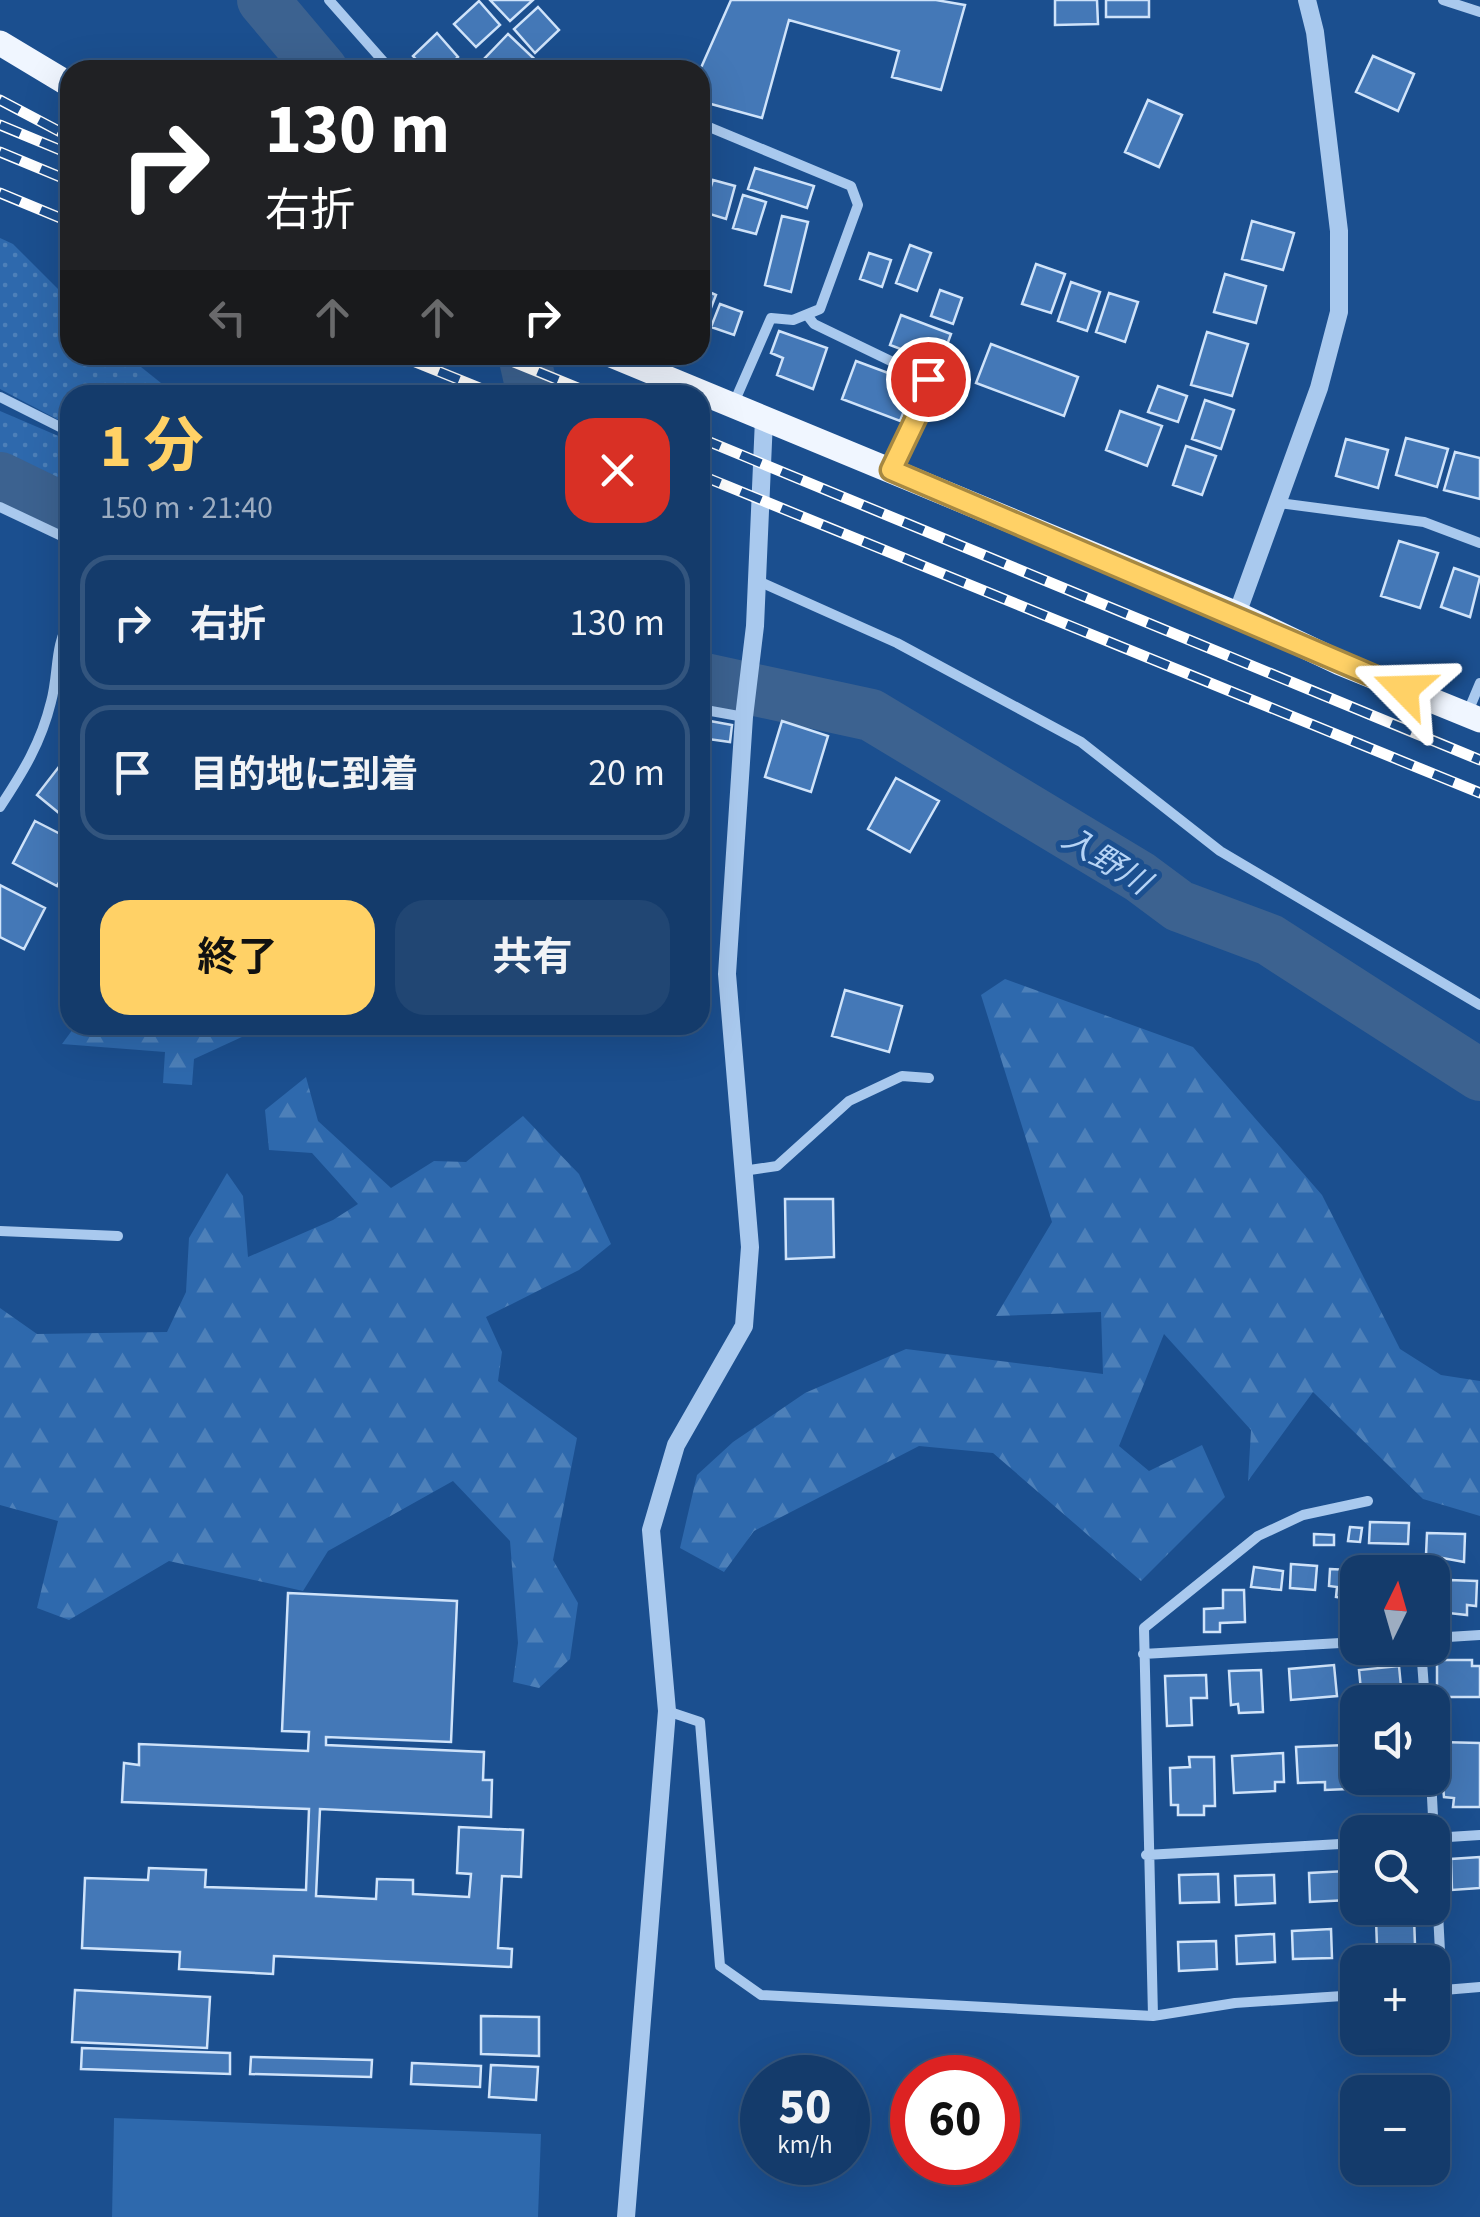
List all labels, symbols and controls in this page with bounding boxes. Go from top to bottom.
text: 130 m [265,80,450,180]
icon: right [100,100,230,230]
text: 右折 [265,179,355,243]
icon: left [200,290,255,345]
icon: ahead [305,290,360,345]
icon: ahead [410,290,465,345]
icon: right [515,290,570,345]
pin [886,337,971,422]
icon: arrive [901,352,956,407]
text: 1 分 [100,405,204,490]
button: close [565,418,670,523]
text: 150 m · 21:40 [100,485,273,531]
icon: right [105,595,160,650]
text: 130 m [569,596,665,650]
text: 右折 [190,598,266,652]
position arrow [1352,637,1456,741]
icon: arrive [105,745,160,800]
text: 20 m [588,746,665,800]
text: 目的地に到着 [190,748,418,802]
water label: 入野川 [1053,816,1161,908]
button: 終了 [100,900,375,1015]
button: 共有 [395,900,670,1015]
north arrow [1340,1555,1450,1665]
map controls [1340,1555,1450,2185]
button: sound [1340,1685,1450,1795]
button: search [1340,1815,1450,1925]
button: + [1340,1945,1450,2055]
speed limit sign: 60 [890,2055,1020,2185]
text: 50 [779,2072,831,2143]
button: − [1340,2075,1450,2185]
text: km/h [777,2127,833,2163]

